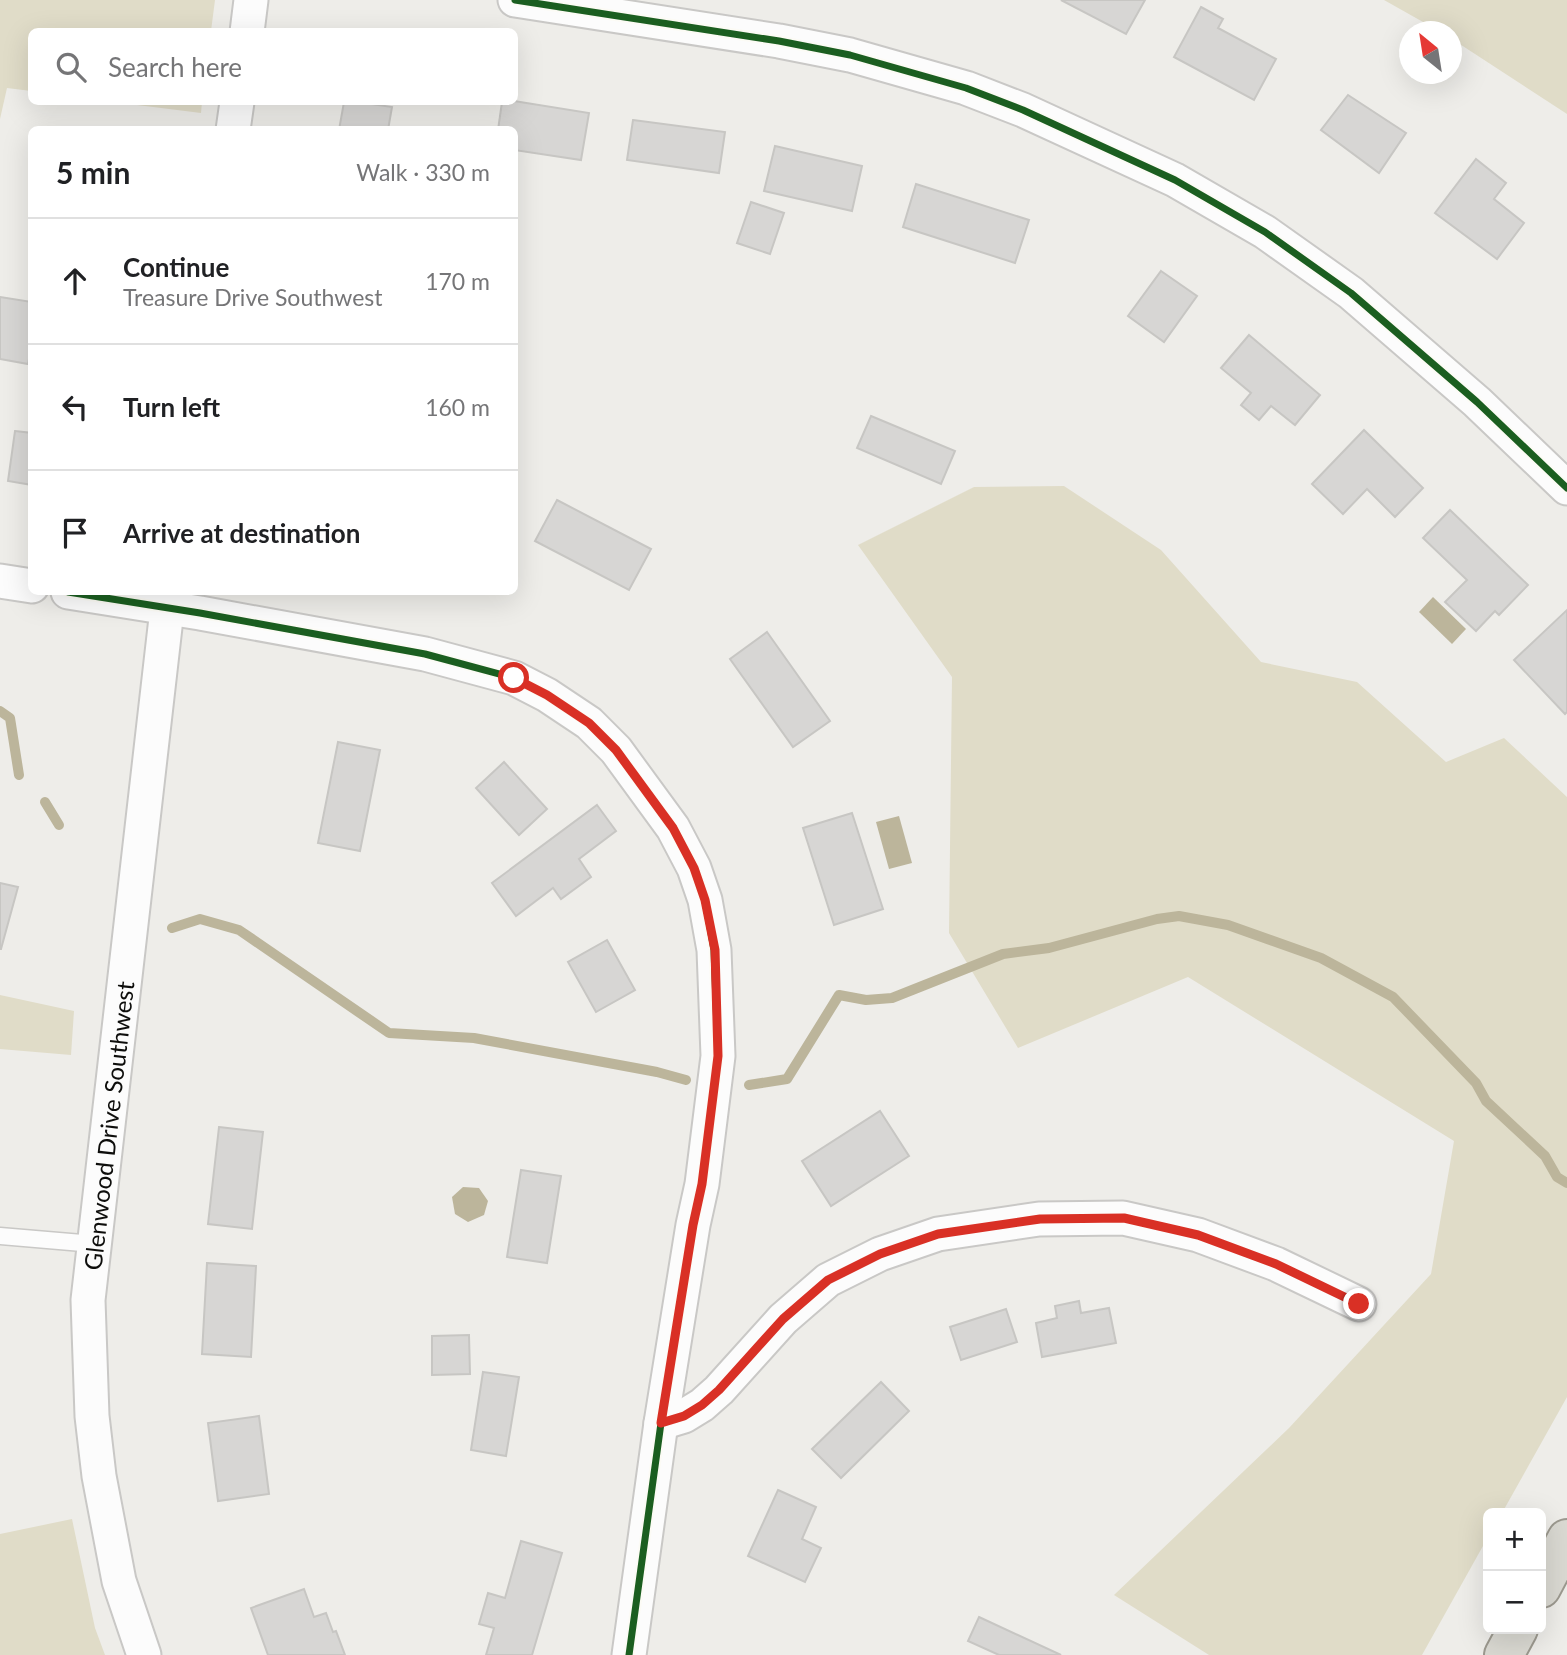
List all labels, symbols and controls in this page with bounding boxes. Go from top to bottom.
north arrow [1399,21,1462,84]
search box [28,28,518,105]
icon: search [52,48,90,86]
text: Search here [108,51,242,83]
text: 5 min [56,154,130,190]
text: Walk · 330 m [356,158,490,186]
text: Continue [123,251,229,283]
icon: ahead [56,262,94,300]
text: 170 m [425,267,490,295]
text: Treasure Drive Southwest [123,283,383,311]
icon: left [56,388,94,426]
text: Turn left [123,391,220,423]
text: 160 m [425,393,490,421]
icon: arrive [56,514,94,552]
text: Arrive at destination [123,517,360,549]
route start [498,662,529,693]
street label: Glenwood Drive Southwest [77,979,139,1272]
route end [1343,1288,1374,1319]
map controls [1483,1508,1546,1634]
button: + [1483,1508,1546,1571]
button: − [1483,1571,1546,1634]

